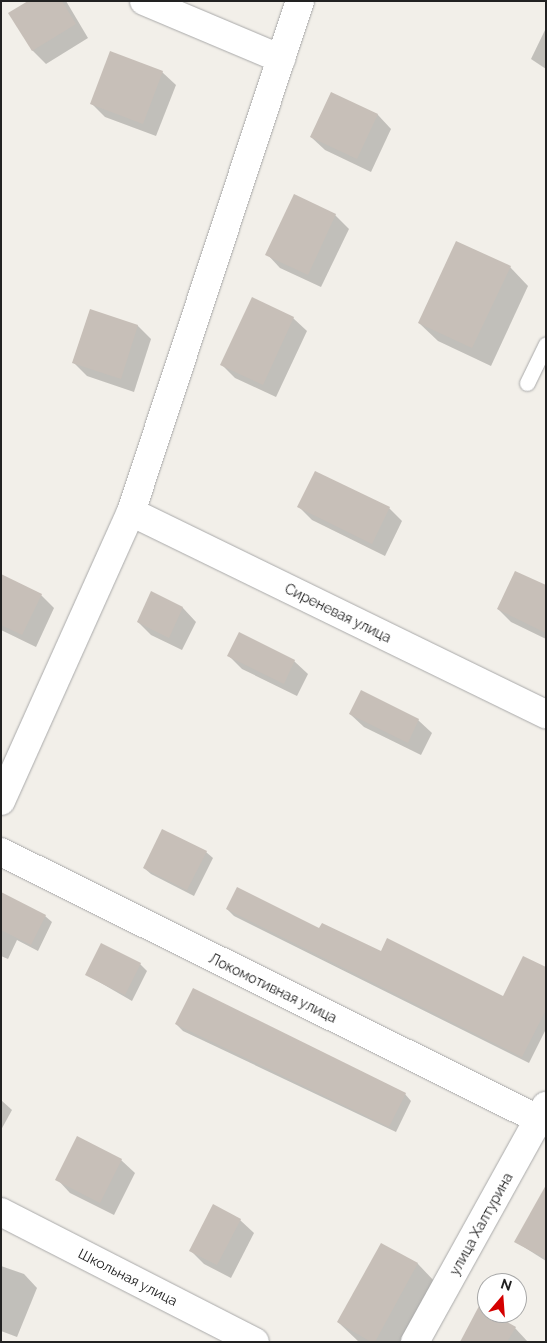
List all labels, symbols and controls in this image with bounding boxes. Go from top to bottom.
street label: Сиреневая улица [282,580,394,646]
street label: Локомотивная улица [206,950,340,1026]
street label: улица Халтурина [446,1170,516,1278]
street label: Школьная улица [75,1245,181,1309]
north arrow [477,1273,527,1323]
text: N [499,1275,514,1294]

